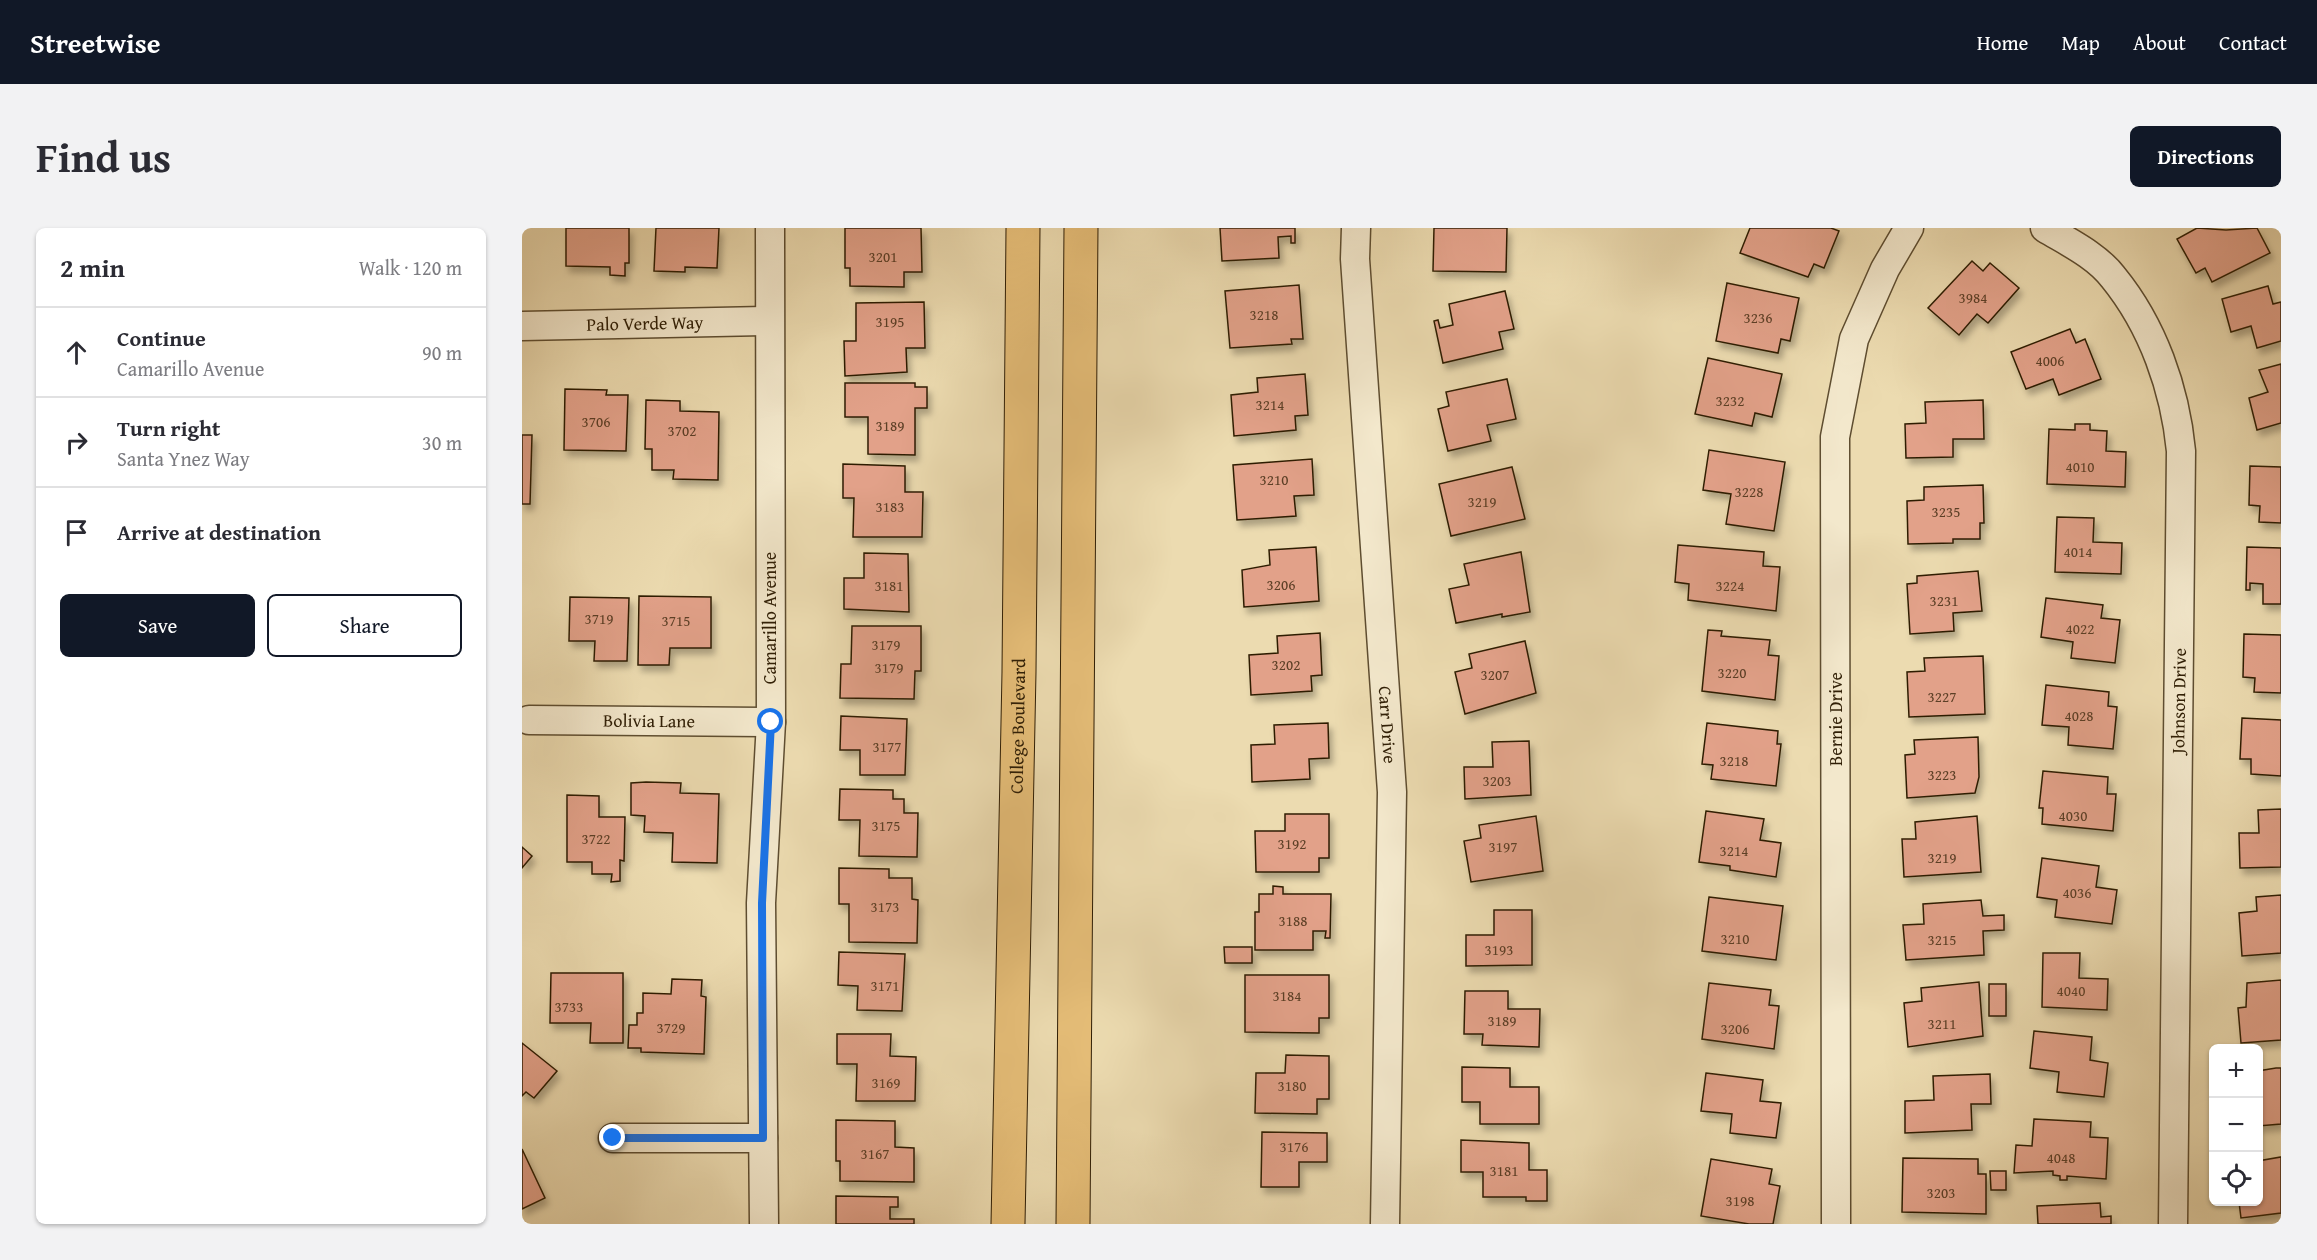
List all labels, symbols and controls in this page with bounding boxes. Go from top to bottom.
text: Streetwise [30,22,160,63]
text: Home [1977,27,2028,58]
text: Map [2061,27,2100,58]
text: About [2133,27,2186,58]
text: Contact [2219,27,2287,58]
text: Find us [36,126,171,187]
button: Directions [2130,126,2281,187]
house number: 3201 [869,246,897,267]
text: 2 min [60,248,125,287]
text: Walk · 120 m [359,253,462,282]
house number: 3984 [1959,287,1987,308]
house number: 3218 [1250,304,1278,325]
house number: 3236 [1744,307,1772,328]
street label: Palo Verde Way [586,308,704,338]
house number: 3195 [876,311,904,332]
text: Continue [117,322,206,354]
icon: ahead [60,336,93,369]
text: 90 m [422,338,462,367]
house number: 4006 [2036,350,2064,371]
text: Camarillo Avenue [117,354,264,383]
house number: 3232 [1716,390,1744,411]
house number: 3214 [1256,394,1284,415]
house number: 3706 [582,411,610,432]
text: Turn right [117,412,220,444]
house number: 3189 [876,415,904,436]
house number: 3702 [668,420,696,441]
icon: right [60,426,93,459]
text: 30 m [422,428,462,457]
text: Santa Ynez Way [117,444,250,473]
house number: 4010 [2066,456,2094,477]
house number: 3210 [1260,469,1288,490]
house number: 3228 [1735,481,1763,502]
house number: 3219 [1468,491,1496,512]
house number: 3183 [876,496,904,517]
house number: 3235 [1932,501,1960,522]
icon: arrive [60,516,93,549]
text: Arrive at destination [117,516,321,548]
house number: 4014 [2064,541,2092,562]
street label: Camarillo Avenue [756,552,783,684]
house number: 3206 [1267,574,1295,595]
house number: 3181 [875,575,903,596]
house number: 3224 [1716,575,1744,596]
house number: 3231 [1930,590,1958,611]
button: Save [60,594,255,657]
button: Share [267,594,462,657]
house number: 3719 [585,608,613,629]
house number: 3715 [662,610,690,631]
house number: 4022 [2066,618,2094,639]
house number: 3179 [872,634,900,655]
street label: Johnson Drive [2164,648,2193,756]
house number: 3202 [1272,654,1300,675]
house number: 3179 [875,657,903,678]
street label: College Boulevard [1003,658,1032,794]
house number: 3220 [1718,662,1746,683]
house number: 3207 [1481,664,1509,685]
street label: Bernie Drive [1822,672,1849,766]
street label: Carr Drive [1372,685,1404,764]
house number: 3227 [1928,686,1956,707]
house number: 4028 [2065,705,2093,726]
street label: Bolivia Lane [603,707,695,734]
route start [757,708,783,734]
house number: 3177 [873,736,901,757]
house number: 3218 [1720,750,1748,771]
house number: 3223 [1928,764,1956,785]
house number: 3203 [1483,770,1511,791]
house number: 4030 [2059,805,2087,826]
house number: 3175 [872,815,900,836]
house number: 3722 [582,828,610,849]
house number: 3192 [1278,833,1306,854]
house number: 3197 [1489,836,1517,857]
house number: 3214 [1720,840,1748,861]
house number: 3219 [1928,847,1956,868]
house number: 4036 [2063,882,2091,903]
house number: 3173 [871,896,899,917]
house number: 3188 [1279,910,1307,931]
house number: 3210 [1721,928,1749,949]
house number: 3215 [1928,929,1956,950]
house number: 3193 [1485,939,1513,960]
house number: 3171 [871,975,899,996]
house number: 4040 [2057,980,2085,1001]
house number: 3184 [1273,985,1301,1006]
house number: 3733 [555,996,583,1017]
house number: 3189 [1488,1010,1516,1031]
house number: 3211 [1928,1013,1956,1034]
house number: 3729 [657,1017,685,1038]
house number: 3206 [1721,1018,1749,1039]
map controls [2209,1044,2263,1206]
button: + [2209,1044,2263,1098]
house number: 3169 [872,1072,900,1093]
house number: 3180 [1278,1075,1306,1096]
button: − [2209,1098,2263,1152]
route end [599,1124,625,1150]
house number: 3176 [1280,1136,1308,1157]
house number: 3167 [861,1143,889,1164]
house number: 4048 [2047,1147,2075,1168]
button: locate [2209,1152,2263,1206]
house number: 3181 [1490,1160,1518,1181]
house number: 3203 [1927,1182,1955,1203]
house number: 3198 [1726,1190,1754,1211]

